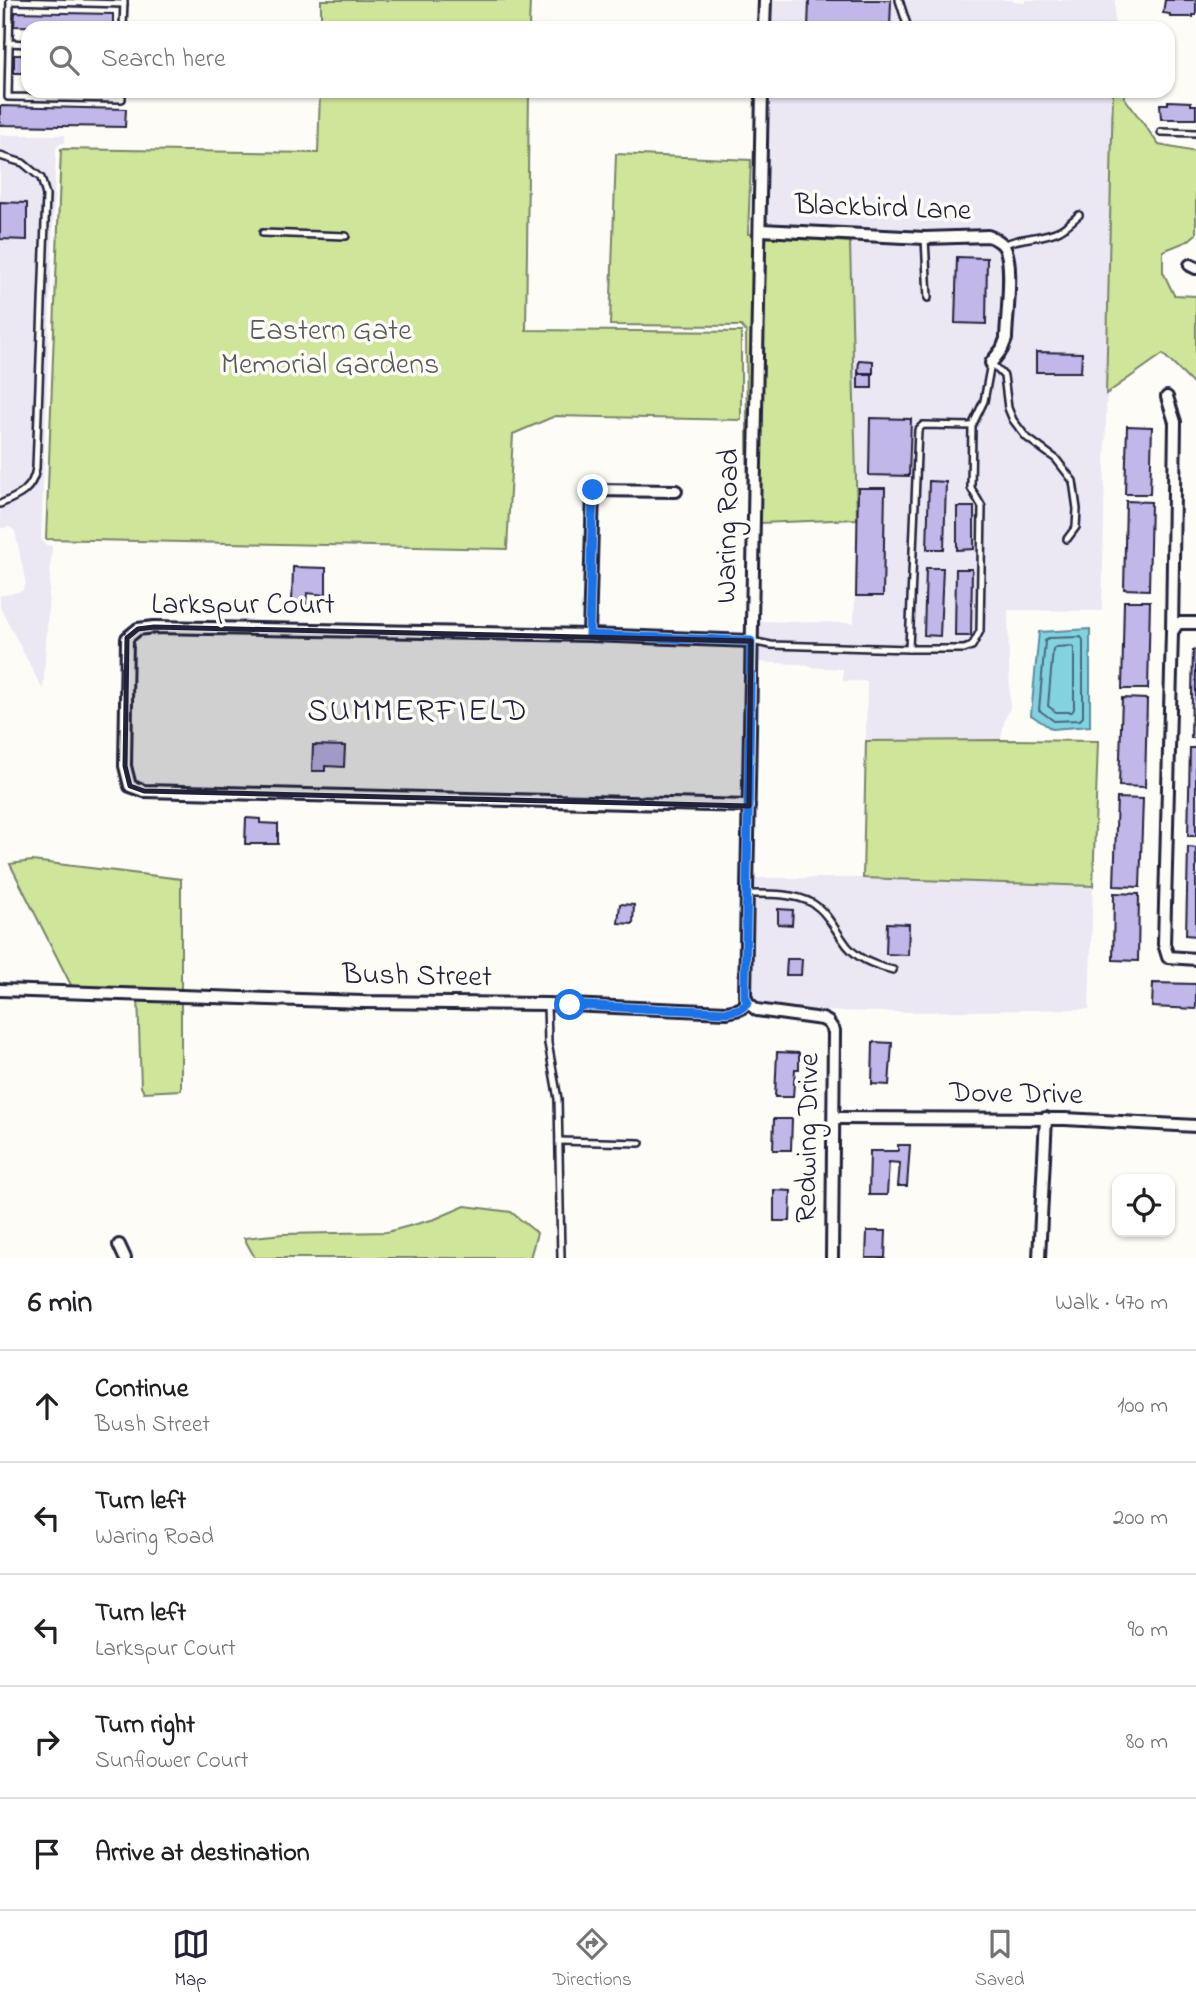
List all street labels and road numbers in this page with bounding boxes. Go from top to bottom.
street label: Blackbird Lane [793,184,973,234]
street label: Waring Road [706,448,752,604]
street label: Larkspur Court [151,584,335,628]
street label: Bush Street [341,954,492,1000]
street label: Redwing Drive [786,1052,832,1224]
street label: Dove Drive [948,1072,1084,1118]

